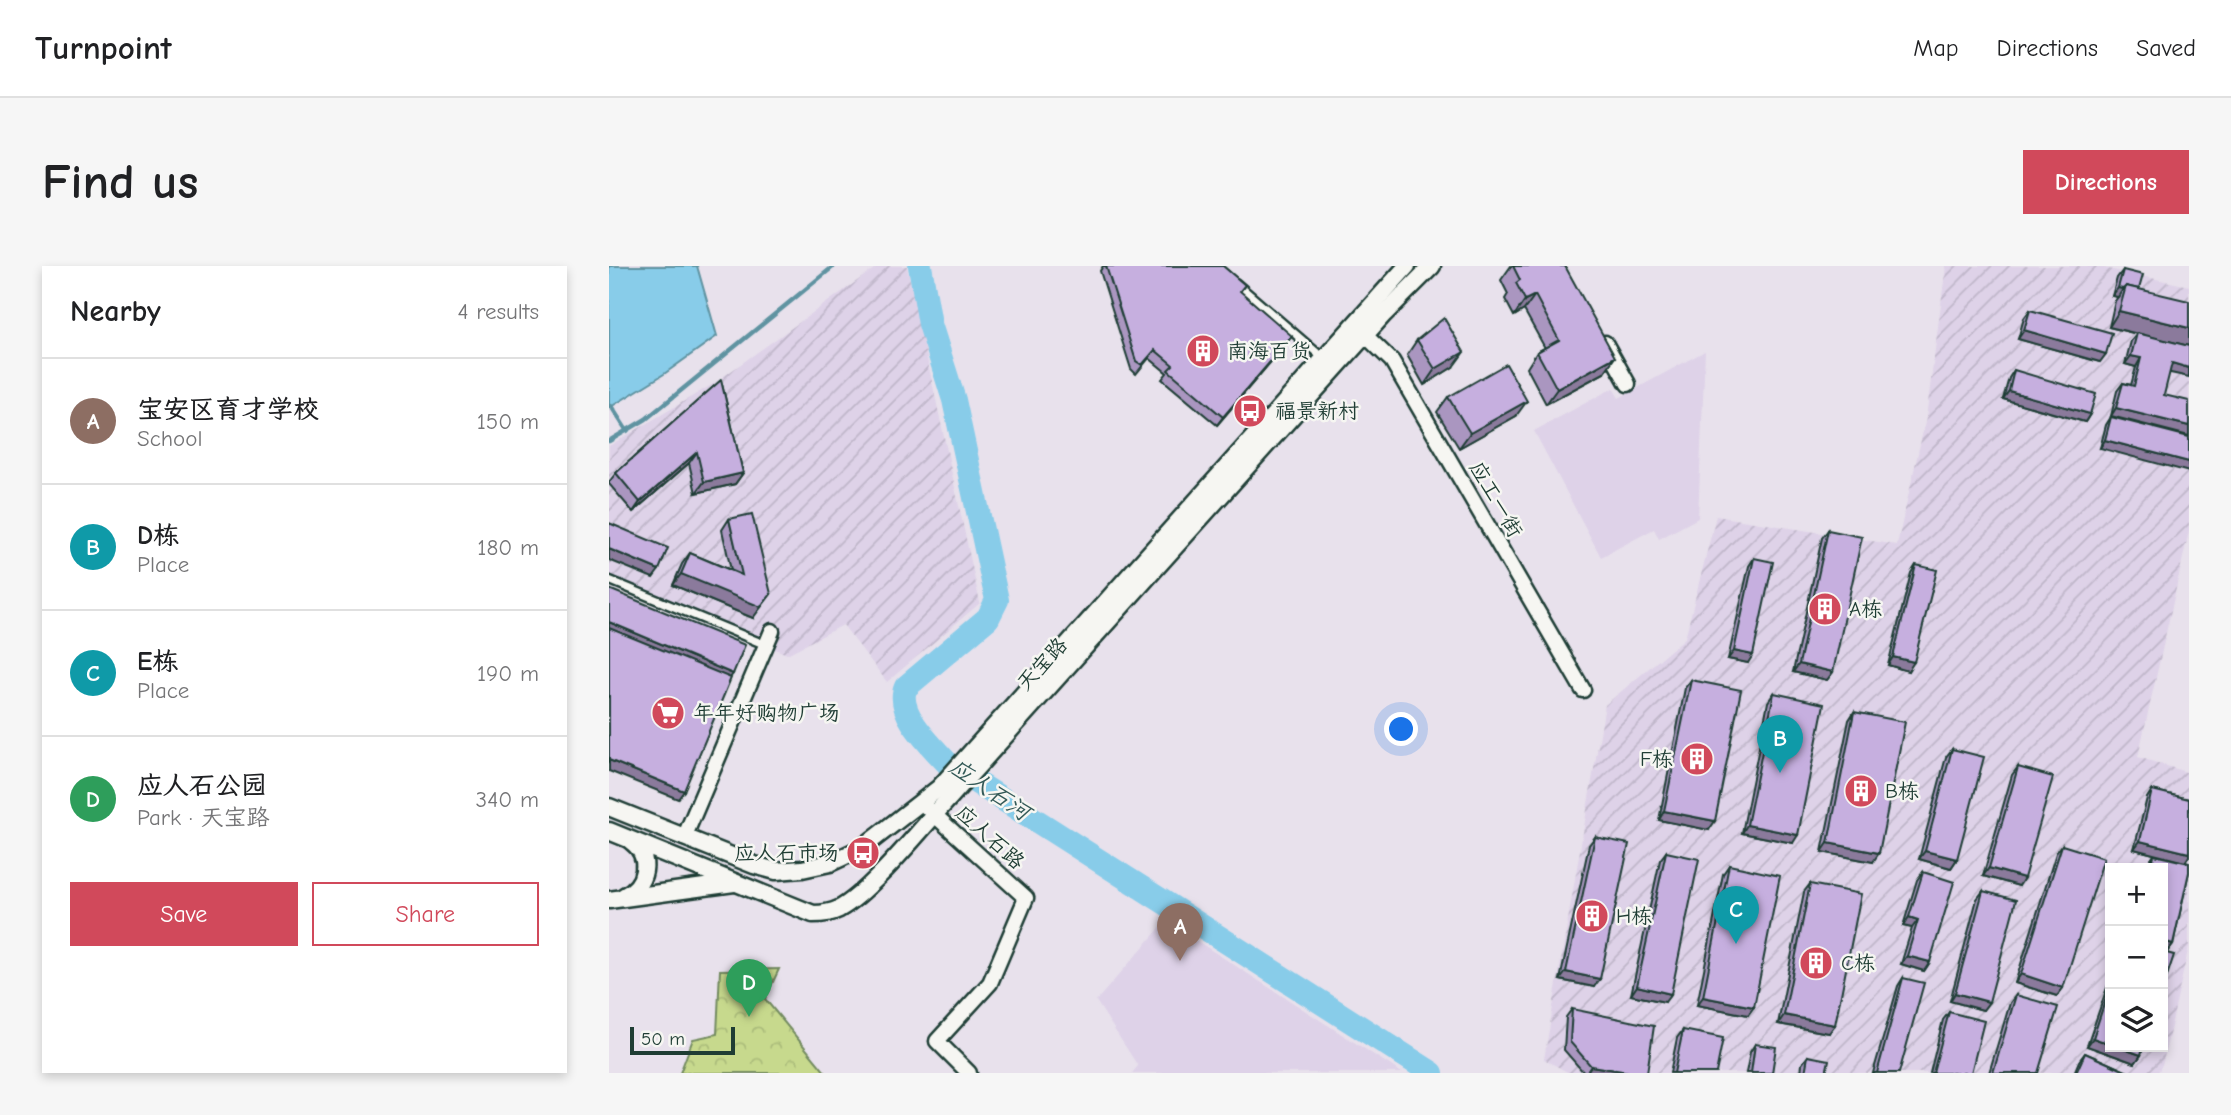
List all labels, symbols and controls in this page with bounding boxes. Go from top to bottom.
text: Turnpoint [35,29,172,67]
text: Map [1913,34,1959,62]
text: Directions [1997,34,2098,62]
text: Saved [2136,34,2196,62]
button: Directions [2023,150,2189,214]
text: Find us [42,154,198,210]
text: Nearby [70,294,161,329]
text: 4 results [457,298,539,325]
building icon: 南海百货 [1184,332,1222,370]
place label: 南海百货 [1227,339,1311,363]
bus stop icon: 福景新村 [1231,392,1269,430]
text: 宝安区育才学校 [137,395,319,425]
place label: 福景新村 [1275,399,1359,423]
text: A [87,408,99,435]
text: 150 m [477,408,539,435]
text: School [137,425,202,452]
street label: 应工一街 [1465,457,1527,541]
text: D栋 [137,521,179,551]
text: B [86,534,100,561]
text: 180 m [477,534,539,561]
text: Place [137,551,189,578]
building icon: A栋 [1806,590,1844,628]
place label: A栋 [1849,597,1882,621]
street label: 天宝路 [1012,633,1072,695]
text: E栋 [137,647,178,677]
text: C [86,660,100,687]
text: 190 m [477,660,539,687]
text: Place [137,677,189,704]
supermarket icon: 年年好购物广场 [649,694,687,732]
place label: 年年好购物广场 [693,701,840,725]
your location [1384,712,1418,746]
pin: B [1757,715,1803,773]
building icon: F栋 [1678,740,1716,778]
place label: F栋 [1640,747,1673,771]
water label: 应人石河 [944,752,1039,829]
text: 应人石公园 [137,771,267,801]
building icon: B栋 [1842,772,1880,810]
place label: B栋 [1885,779,1919,803]
text: D [86,786,100,813]
text: 340 m [476,786,539,813]
street label: 应人石路 [951,800,1029,874]
text: Park · 天宝路 [137,804,269,831]
bus stop icon: 应人石市场 [844,834,882,872]
place label: 应人石市场 [734,841,839,865]
map controls [2105,863,2168,1052]
button: + [2105,863,2168,926]
button: Save [70,882,298,946]
button: Share [312,882,539,946]
pin: C [1713,886,1759,944]
building icon: H栋 [1573,897,1611,935]
pin: A [1157,903,1203,961]
place label: H栋 [1616,904,1652,928]
button: − [2105,926,2168,989]
building icon: C栋 [1797,944,1835,982]
place label: C栋 [1841,951,1875,975]
pin: D [726,959,772,1017]
button: layers [2105,989,2168,1052]
scale bar [630,1024,735,1056]
text: 50 m [641,1028,685,1050]

